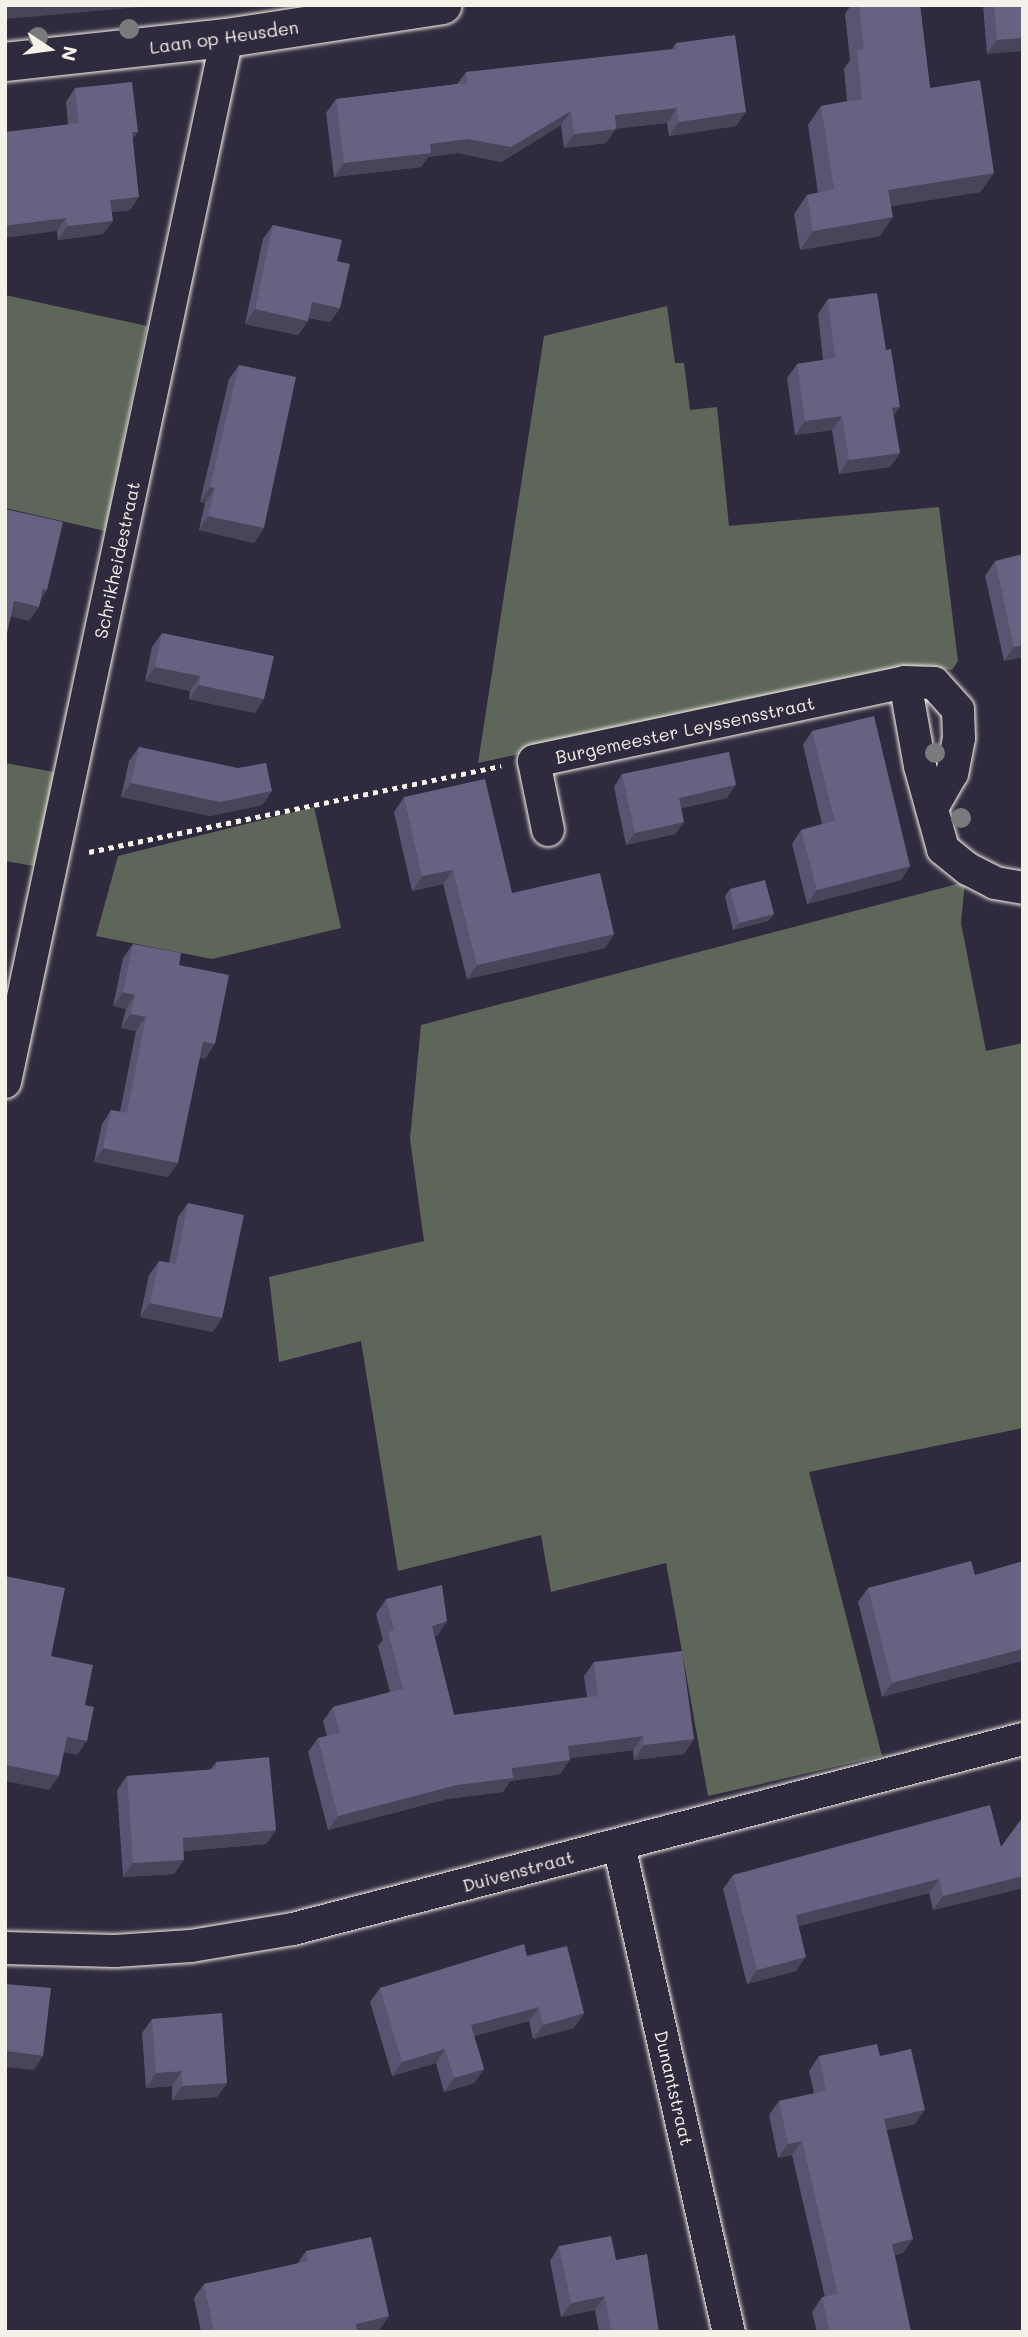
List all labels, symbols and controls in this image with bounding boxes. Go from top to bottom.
north arrow [14,14,84,84]
street label: Laan op Heusden [148,16,300,58]
text: N [56,44,84,64]
street label: Schrikheidestraat [90,479,144,641]
street label: Burgemeester Leyssensstraat [553,692,817,768]
street label: Duivenstraat [460,1846,576,1896]
street label: Dunantstraat [650,2028,698,2148]

